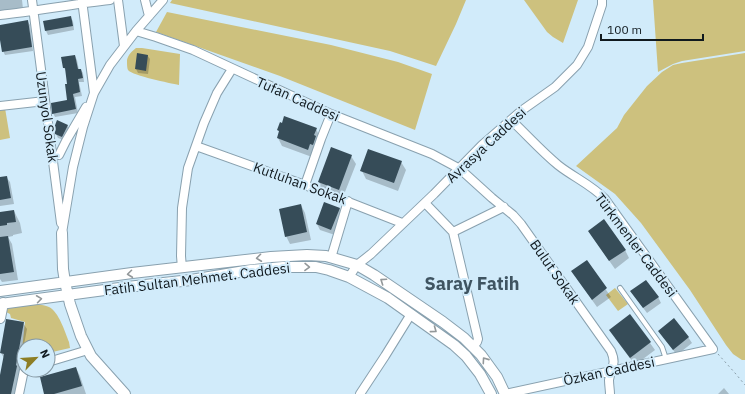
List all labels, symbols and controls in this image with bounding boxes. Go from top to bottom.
scale bar [601,16,703,42]
text: 100 m [607,22,642,37]
street label: Uzunyol Sokak [32,70,62,164]
street label: Tufan Caddesi [254,73,342,125]
street label: Avrasya Caddesi [442,103,530,187]
street label: Kutluhan Sokak [251,158,350,208]
street label: Türkmenler Caddesi [591,189,681,301]
street label: Bulut Sokak [526,236,584,308]
one-way arrow [256,253,262,262]
street label: Fatih Sultan Mehmet. Caddesi [103,259,291,299]
one-way arrow [304,263,310,271]
one-way arrow [127,269,133,278]
district label: Saray Fatih [424,272,520,295]
one-way arrow [380,278,387,286]
one-way arrow [36,295,42,304]
one-way arrow [429,325,436,332]
north arrow [16,338,56,378]
text: N [37,347,53,360]
street label: Özkan Caddesi [562,353,656,389]
one-way arrow [483,358,490,365]

